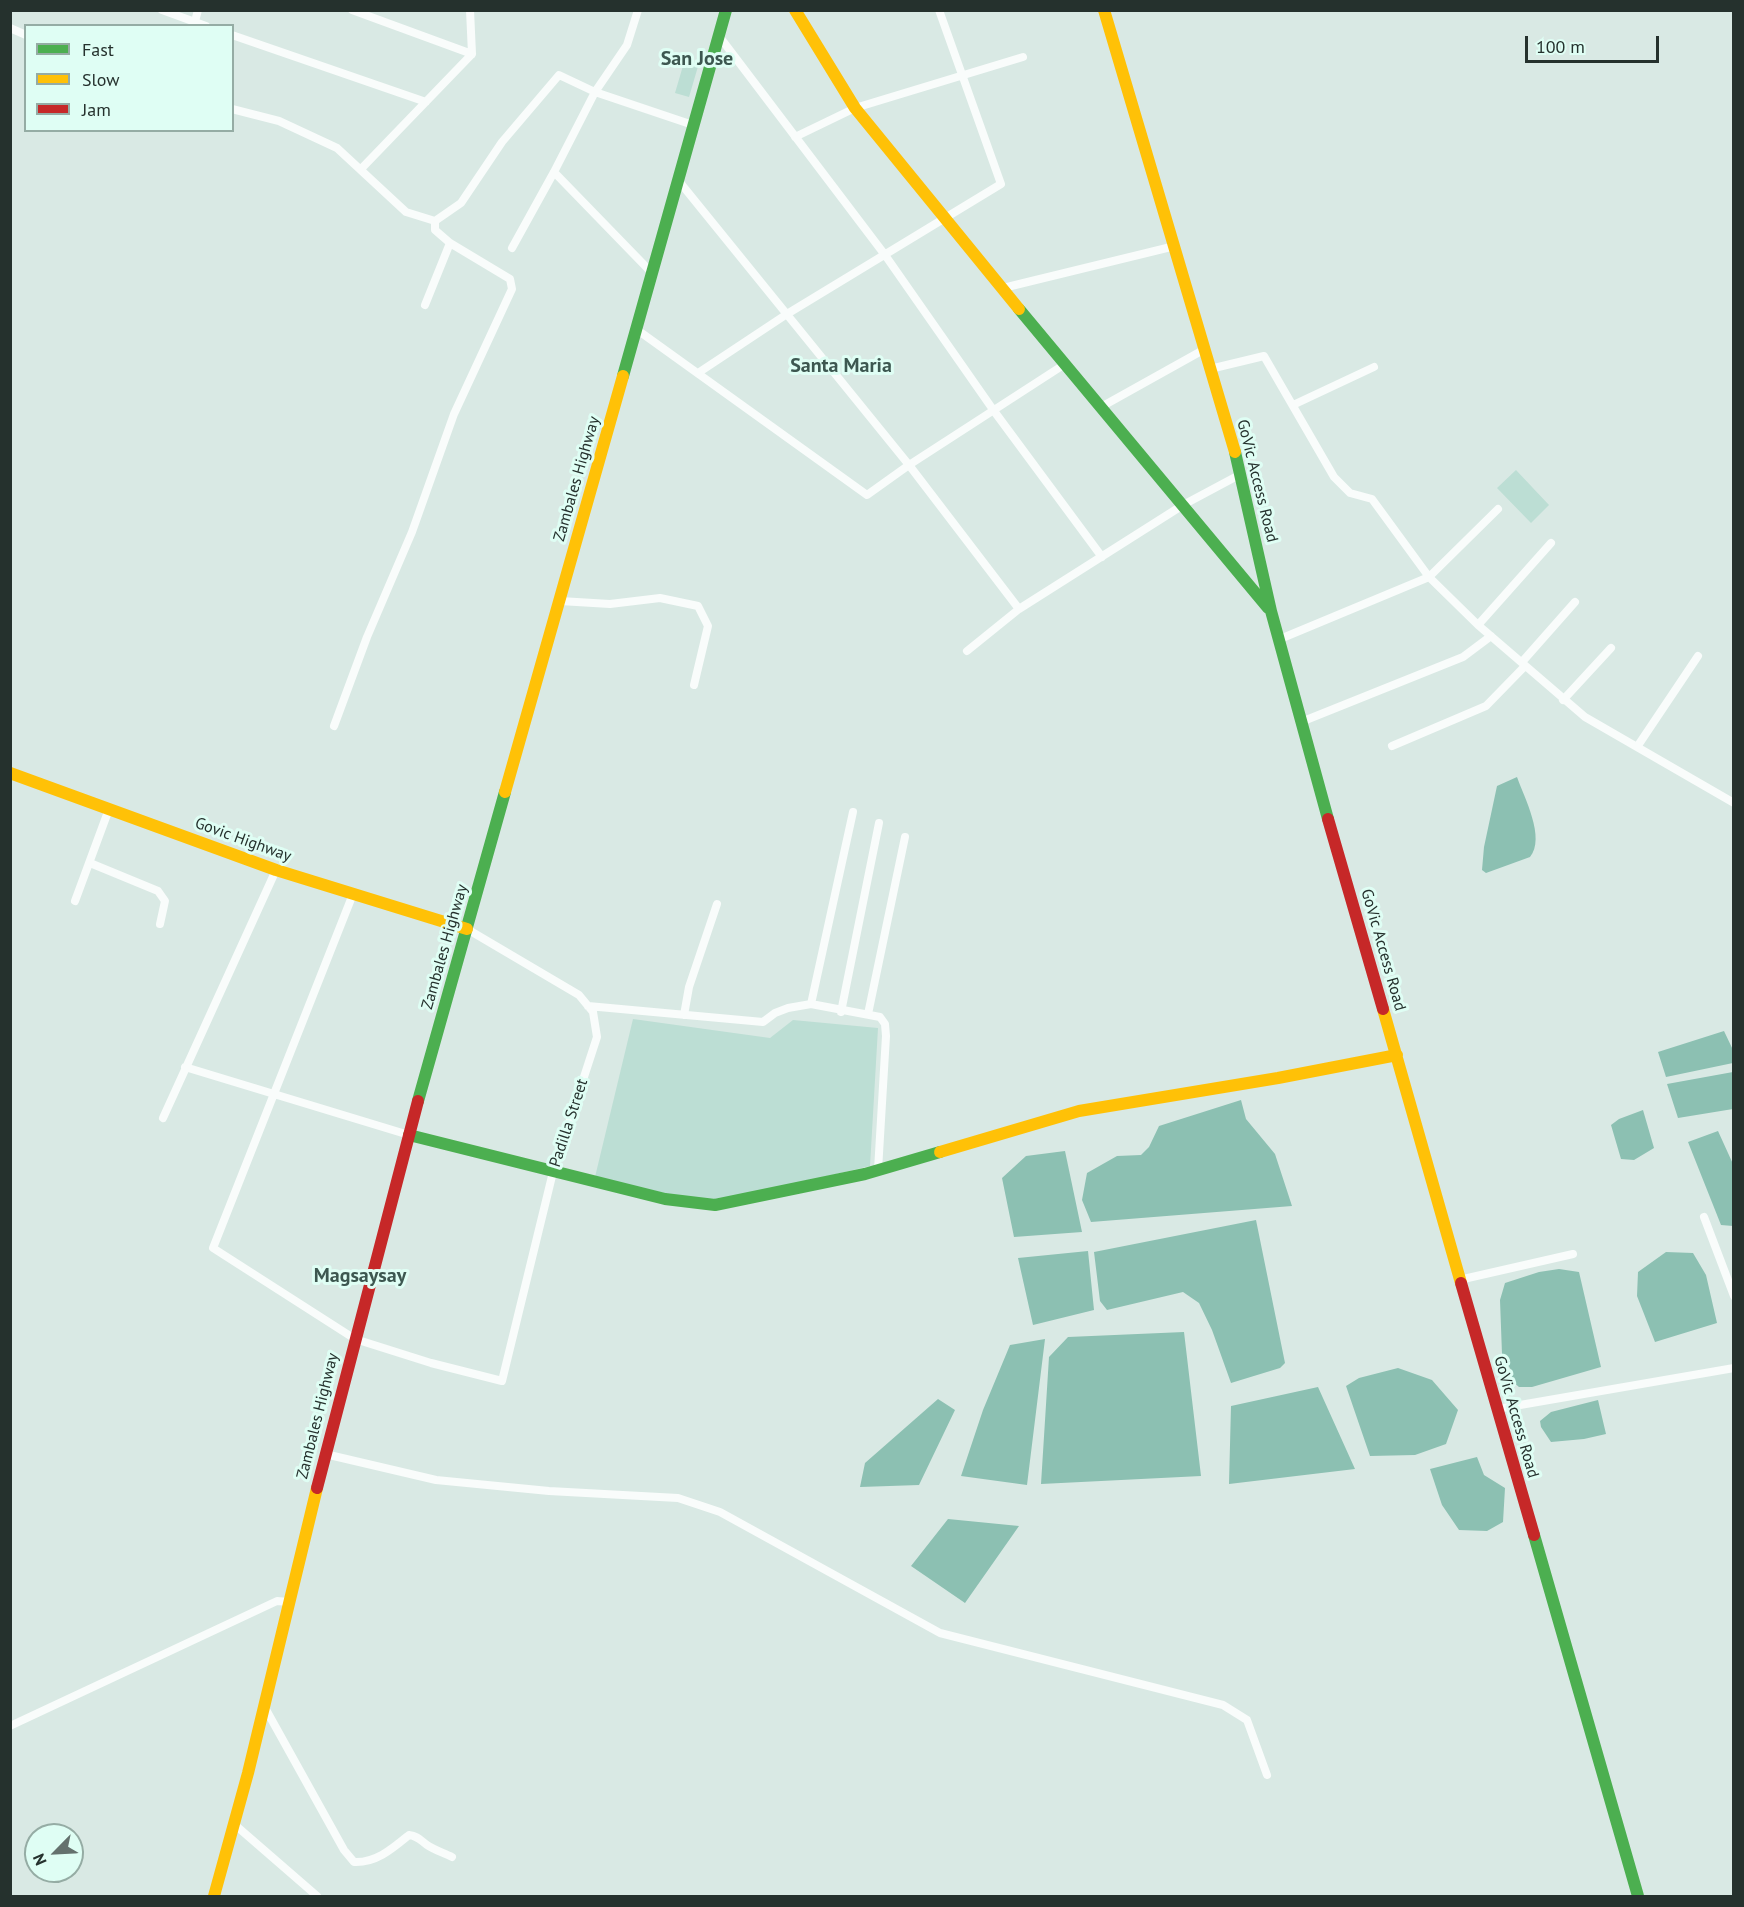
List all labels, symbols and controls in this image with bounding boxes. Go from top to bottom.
legend [24,24,234,132]
scale bar [1528,24,1662,62]
text: 100 m [1536,35,1585,58]
text: Fast [82,38,114,61]
district label: San Jose [661,47,733,71]
text: Slow [82,68,120,91]
text: Jam [82,98,111,121]
district label: Santa Maria [790,354,892,378]
street label: Zambales Highway [550,414,604,544]
street label: GoVic Access Road [1232,418,1282,544]
street label: Govic Highway [192,814,294,866]
street label: Zambales Highway [418,882,472,1012]
street label: GoVic Access Road [1356,887,1410,1013]
street label: Padilla Street [546,1076,592,1170]
district label: Magsaysay [314,1264,406,1288]
street label: Zambales Highway [293,1351,343,1481]
street label: GoVic Access Road [1489,1354,1543,1480]
north arrow [24,1823,84,1883]
text: N [28,1851,51,1868]

